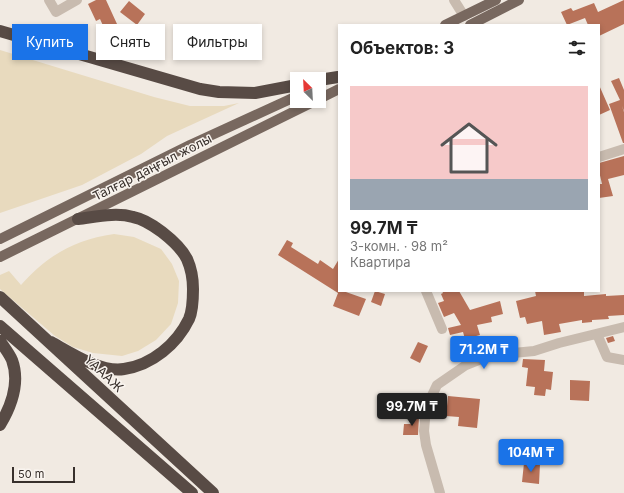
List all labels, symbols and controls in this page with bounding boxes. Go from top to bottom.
chip: Купить [12,24,88,60]
chip: Снять [96,24,165,60]
chip: Фильтры [173,24,262,60]
icon: filters [566,37,588,59]
text: Объектов: 3 [350,38,454,58]
north arrow [290,72,326,108]
map controls [290,72,326,108]
icon: home [433,112,505,184]
street label: Талғар даңғыл жолы [90,130,214,204]
text: 99.7M ₸ [350,218,418,238]
text: 3-комн. · 98 m² [350,238,448,254]
text: Квартира [350,254,411,270]
pin: 71.2M ₸ [447,336,521,370]
text: 71.2M ₸ [459,341,509,357]
street label: ҮАААЖ [81,351,127,395]
pin: 99.7M ₸ [375,393,449,427]
text: 99.7M ₸ [386,398,438,414]
pin: 104M ₸ [498,439,564,473]
text: 104M ₸ [507,444,555,460]
scale bar [12,465,75,484]
text: 50 m [18,467,44,481]

